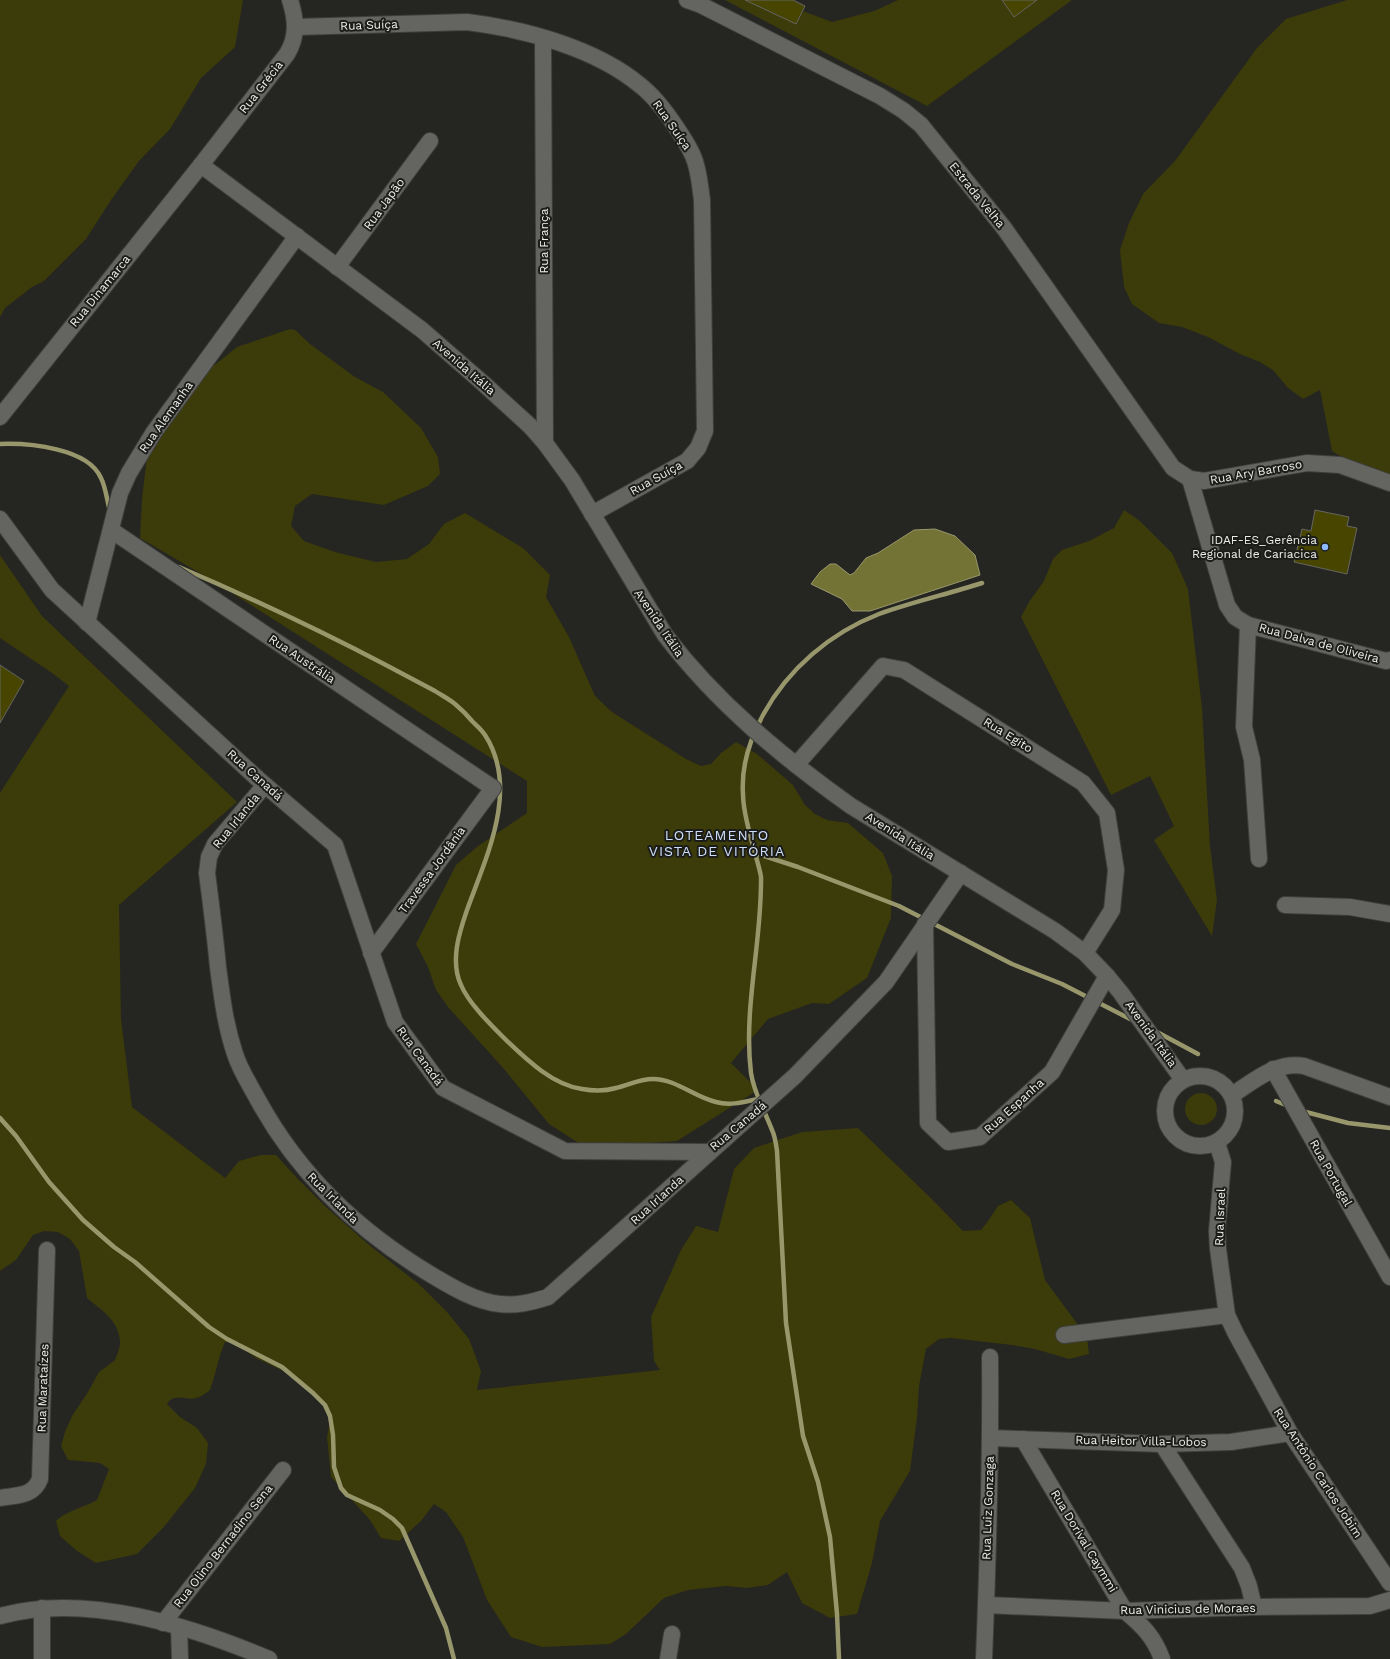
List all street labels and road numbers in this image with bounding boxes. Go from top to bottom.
street label: Rua Suíça [340,17,398,33]
street label: Rua Grécia [236,58,286,116]
street label: Rua Suíça [650,97,694,153]
street label: Estrada Velha [946,159,1008,231]
street label: Rua Japão [361,175,407,233]
street label: Rua França [537,208,551,274]
street label: Rua Dinamarca [67,252,133,330]
street label: Avenida Itália [430,336,498,398]
street label: Rua Alemanha [136,379,196,455]
street label: Rua Ary Barroso [1209,457,1303,487]
street label: Rua Suíça [627,458,685,498]
street label: Avenida Itália [631,587,687,660]
street label: Rua Dalva de Oliveira [1257,620,1381,666]
street label: Rua Austrália [266,632,338,686]
street label: Rua Egito [981,714,1035,756]
street label: Rua Canadá [225,747,286,804]
street label: Rua Irlanda [210,791,262,851]
street label: Avenida Itália [863,809,937,863]
street label: Travessa Jordânia [396,824,468,916]
street label: Avenida Itália [1122,998,1180,1070]
street label: Rua Canadá [394,1024,446,1088]
street label: Rua Espanha [981,1075,1047,1137]
street label: Rua Canadá [707,1098,769,1154]
street label: Rua Portugal [1307,1137,1355,1209]
street label: Rua Irlanda [305,1170,362,1227]
street label: Rua Irlanda [628,1172,687,1227]
street label: Rua Israel [1212,1188,1228,1246]
street label: Rua Marataízes [34,1343,52,1433]
street label: Rua Antônio Carlos Jobim [1271,1406,1365,1540]
street label: Rua Heitor Villa-Lobos [1075,1433,1207,1449]
street label: Rua Luiz Gonzaga [979,1456,997,1560]
street label: Rua Olino Bernadino Sena [171,1481,276,1610]
street label: Rua Dorival Caymmi [1048,1487,1120,1595]
street label: Rua Vinicius de Moraes [1120,1601,1256,1617]

